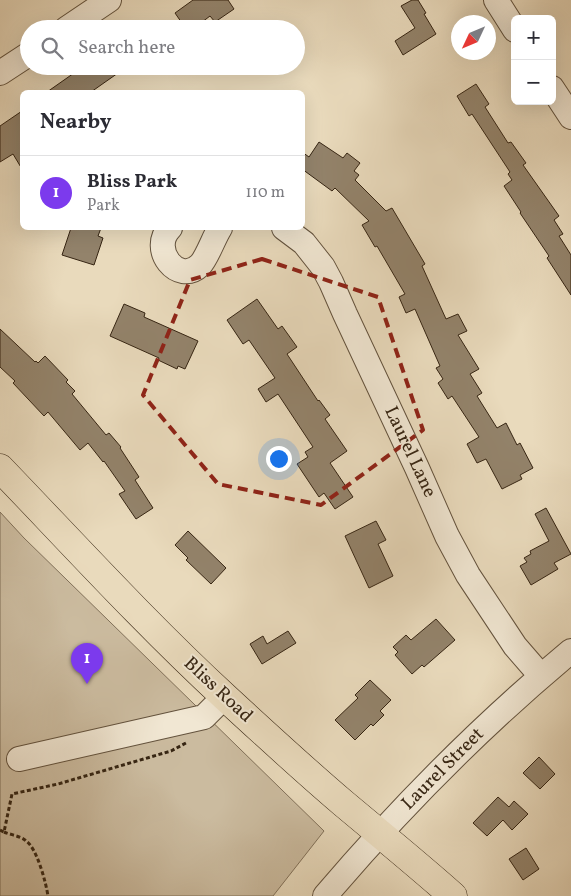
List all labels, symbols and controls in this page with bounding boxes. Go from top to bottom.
north arrow [451,15,496,60]
map controls [511,15,556,105]
button: + [511,15,556,60]
search box [20,20,305,75]
icon: search [38,34,66,62]
text: Search here [78,35,175,61]
button: − [511,60,556,105]
text: Nearby [40,108,111,137]
text: Bliss Park [87,169,177,195]
text: 1 [53,182,59,204]
text: 110 m [246,182,285,204]
text: Park [87,195,120,217]
street label: Laurel Lane [378,402,442,502]
your location [266,446,292,472]
pin: 1 [71,643,103,684]
street label: Bliss Road [178,651,258,729]
street label: Laurel Street [396,722,490,816]

